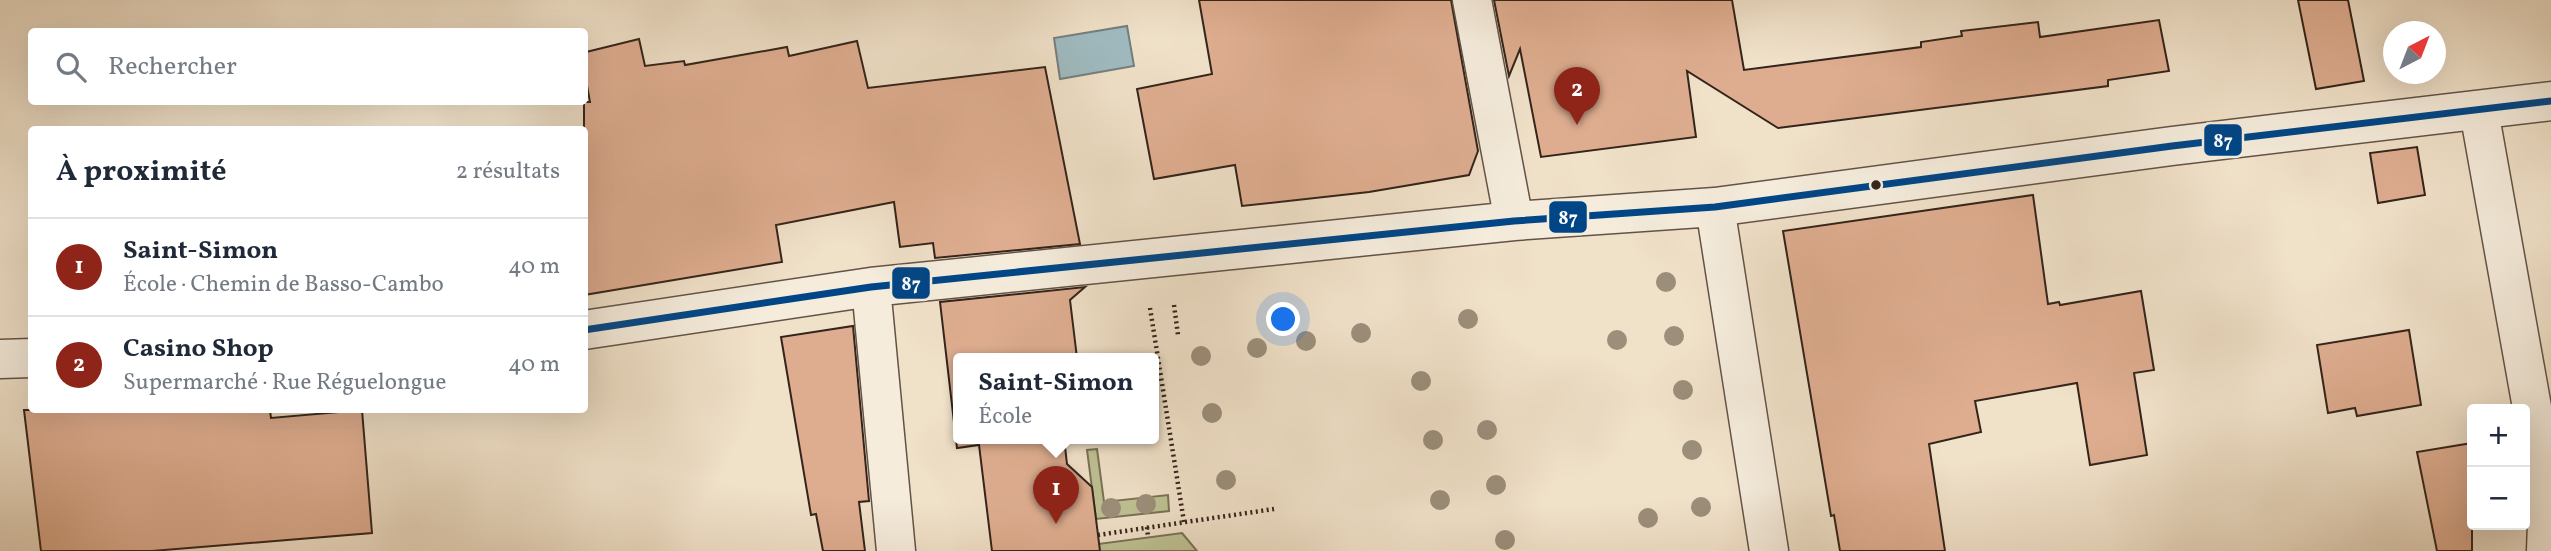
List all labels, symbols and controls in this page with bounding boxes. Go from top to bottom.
north arrow [2383,21,2446,84]
search box [28,28,588,105]
icon: search [52,48,90,86]
text: Rechercher [108,49,237,85]
pin: 2 [1554,67,1600,125]
line badge: 87 [2203,123,2243,157]
text: 87 [2213,129,2233,155]
text: À proximité [56,151,227,193]
text: 2 résultats [456,156,560,188]
unlabelled marker [1869,178,1883,192]
line badge: 87 [1548,200,1588,234]
text: 87 [1558,206,1578,232]
text: Saint-Simon [123,233,278,269]
text: 1 [74,251,84,283]
text: 40 m [508,251,560,283]
line badge: 87 [891,266,931,300]
text: École · Chemin de Basso-Cambo [123,269,444,301]
text: 87 [901,272,921,298]
your location [1266,302,1300,336]
text: Casino Shop [123,331,274,367]
text: 2 [73,349,85,381]
text: 40 m [508,349,560,381]
popup [953,353,1159,444]
text: Saint-Simon [978,365,1134,401]
text: Supermarché · Rue Réguelongue [123,367,446,399]
text: École [978,401,1032,433]
map controls [2467,404,2530,530]
button: + [2467,404,2530,467]
pin: 1 [1033,466,1079,524]
button: − [2467,467,2530,530]

